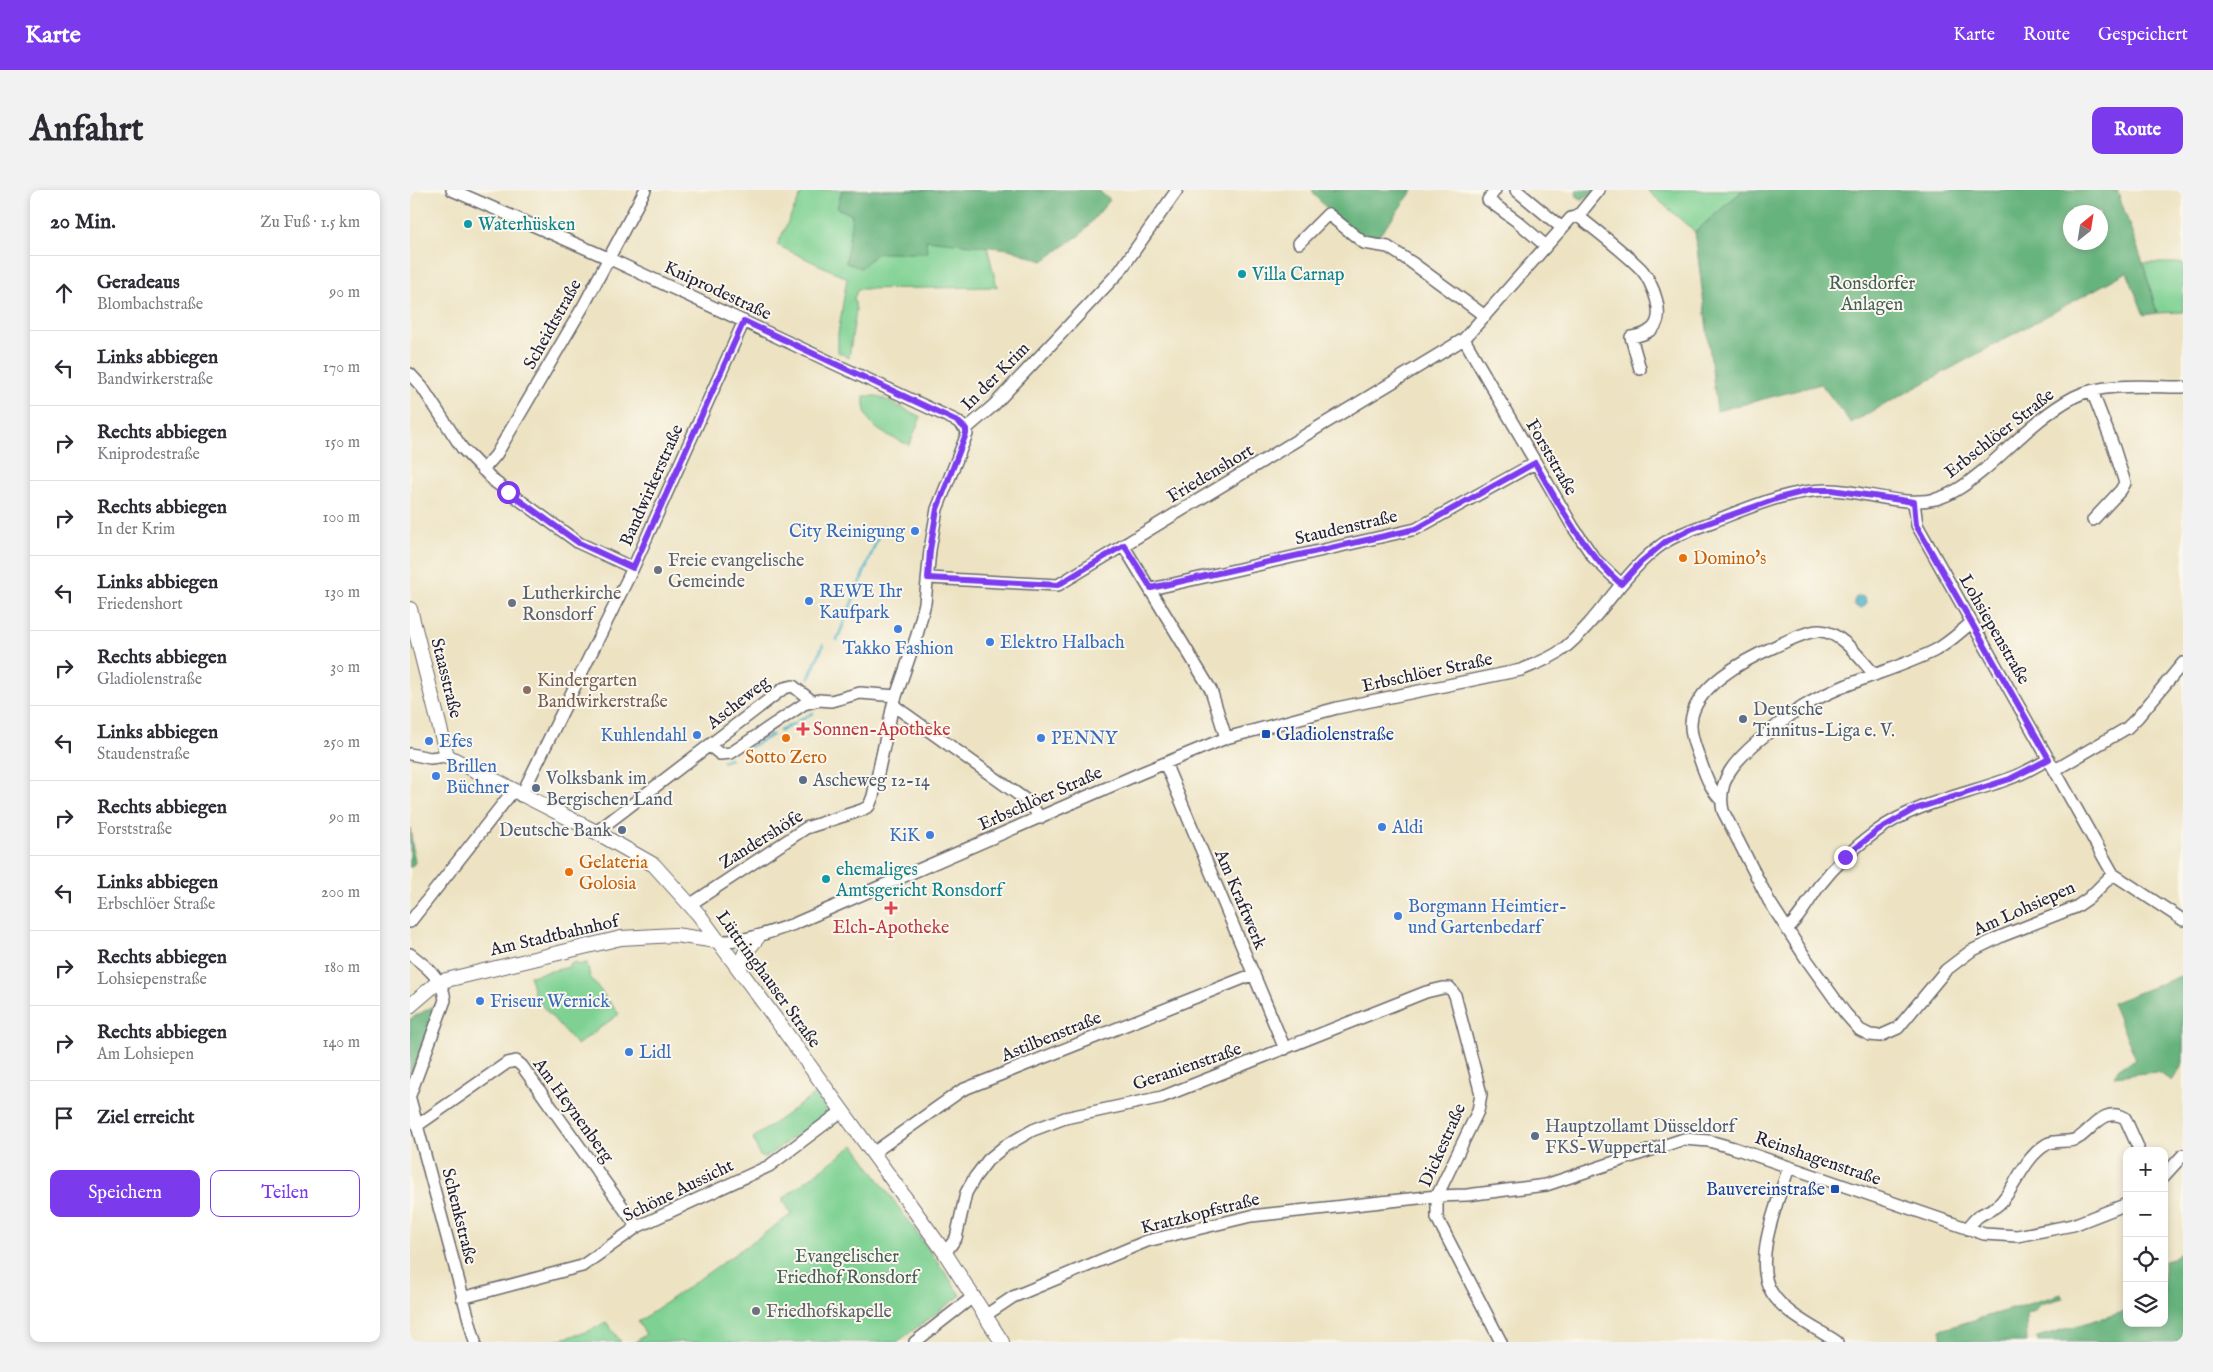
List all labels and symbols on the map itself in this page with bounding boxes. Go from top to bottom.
north arrow [2063,205,2108,250]
place label: Waterhüsken [478,214,576,237]
marker: Waterhüsken [462,218,474,230]
street label: Kniprodestraße [660,256,775,326]
place label: Villa Carnap [1251,264,1345,287]
marker: Villa Carnap [1236,268,1248,280]
park label: Ronsdorfer Anlagen [1829,273,1916,317]
street label: Scheidtstraße [519,276,588,374]
street label: In der Krim [957,338,1035,416]
street label: Erbschlöer Straße [1940,384,2059,484]
street label: Forststraße [1520,415,1582,500]
street label: Bandwirkerstraße [615,421,689,550]
street label: Friedenshort [1163,440,1258,509]
route start [497,481,520,504]
street label: Staudenstraße [1293,506,1400,551]
place label: City Reinigung [789,521,905,544]
marker: City Reinigung [909,525,921,537]
place label: Domino's [1693,548,1766,571]
place label: Freie evangelische Gemeinde [668,550,804,594]
marker: Domino's [1677,552,1689,564]
marker: Freie evangelische Gemeinde [652,564,664,576]
street label: Lohsiepenstraße [1953,571,2035,689]
place label: REWE Ihr Kaufpark [819,581,903,625]
place label: Lutherkirche Ronsdorf [522,583,621,627]
marker: REWE Ihr Kaufpark [803,595,815,607]
marker: Lutherkirche Ronsdorf [506,597,518,609]
marker: Takko Fashion [892,623,904,635]
place label: Elektro Halbach [1000,632,1125,655]
street label: Staasstraße [424,636,467,721]
marker: Elektro Halbach [984,636,996,648]
place label: Takko Fashion [842,638,954,661]
street label: Erbschlöer Straße [1360,648,1495,699]
place label: Kindergarten Bandwirkerstraße [537,670,668,714]
street label: Ascheweg [702,671,775,736]
marker: Kindergarten Bandwirkerstraße [521,684,533,696]
place label: Deutsche Tinnitus-Liga e. V. [1753,699,1895,743]
marker: Deutsche Tinnitus-Liga e. V. [1737,713,1749,725]
place label: Sonnen-Apotheke [813,719,951,742]
marker: Sonnen-Apotheke [797,723,809,735]
place label: Gladiolenstraße [1276,724,1394,747]
place label: Kuhlendahl [601,725,687,748]
place label: PENNY [1051,728,1118,751]
marker: Gladiolenstraße [1260,728,1272,740]
marker: Kuhlendahl [691,729,703,741]
place label: Efes [439,731,473,754]
marker: Sotto Zero [780,732,792,744]
marker: PENNY [1035,732,1047,744]
marker: Efes [423,735,435,747]
place label: Sotto Zero [745,747,827,770]
place label: Brillen Büchner [446,756,509,800]
street label: Erbschlöer Straße [975,762,1106,837]
place label: Volksbank im Bergischen Land [545,768,673,812]
marker: Brillen Büchner [430,770,442,782]
place label: Ascheweg 12-14 [812,770,930,793]
marker: Ascheweg 12-14 [797,774,809,786]
marker: Volksbank im Bergischen Land [530,782,542,794]
street label: Zandershöfe [716,805,808,875]
place label: Aldi [1391,817,1424,840]
place label: Deutsche Bank [499,820,612,843]
marker: Aldi [1376,821,1388,833]
marker: Deutsche Bank [616,824,628,836]
place label: KiK [889,825,921,848]
marker: KiK [924,829,936,841]
street label: Am Kraftwerk [1208,845,1271,953]
route end [1834,846,1857,869]
place label: Gelateria Golosia [579,852,648,896]
place label: ehemaliges Amtsgericht Ronsdorf [835,859,1006,903]
marker: Gelateria Golosia [563,866,575,878]
marker: ehemaliges Amtsgericht Ronsdorf [820,873,832,885]
street label: Am Lohsiepen [1969,877,2079,942]
place label: Borgmann Heimtier- und Gartenbedarf [1408,896,1567,940]
marker: Elch-Apotheke [885,902,897,914]
street label: Lüttringhauser Straße [710,907,825,1053]
street label: Am Stadtbahnhof [487,910,624,963]
marker: Borgmann Heimtier- und Gartenbedarf [1392,910,1404,922]
place label: Elch-Apotheke [833,917,949,940]
place label: Friseur Wernick [490,991,610,1014]
marker: Friseur Wernick [474,995,486,1007]
street label: Astilbenstraße [997,1007,1105,1068]
street label: Geranienstraße [1130,1038,1245,1097]
place label: Lidl [639,1042,671,1065]
marker: Lidl [623,1046,635,1058]
street label: Am Heynenberg [526,1053,619,1168]
street label: Dickestraße [1415,1100,1472,1191]
place label: Hauptzollamt Düsseldorf FKS-Wuppertal [1545,1116,1738,1160]
street label: Reinshagenstraße [1751,1127,1884,1192]
marker: Hauptzollamt Düsseldorf FKS-Wuppertal [1529,1130,1541,1142]
street label: Schöne Aussicht [620,1155,738,1228]
street label: Schenkstraße [435,1166,482,1267]
place label: Bauvereinstraße [1706,1179,1825,1202]
marker: Bauvereinstraße [1829,1183,1841,1195]
street label: Kratzkopfstraße [1139,1189,1262,1240]
park label: Evangelischer Friedhof Ronsdorf [776,1246,921,1290]
place label: Friedhofskapelle [766,1301,892,1324]
marker: Friedhofskapelle [750,1305,762,1317]

